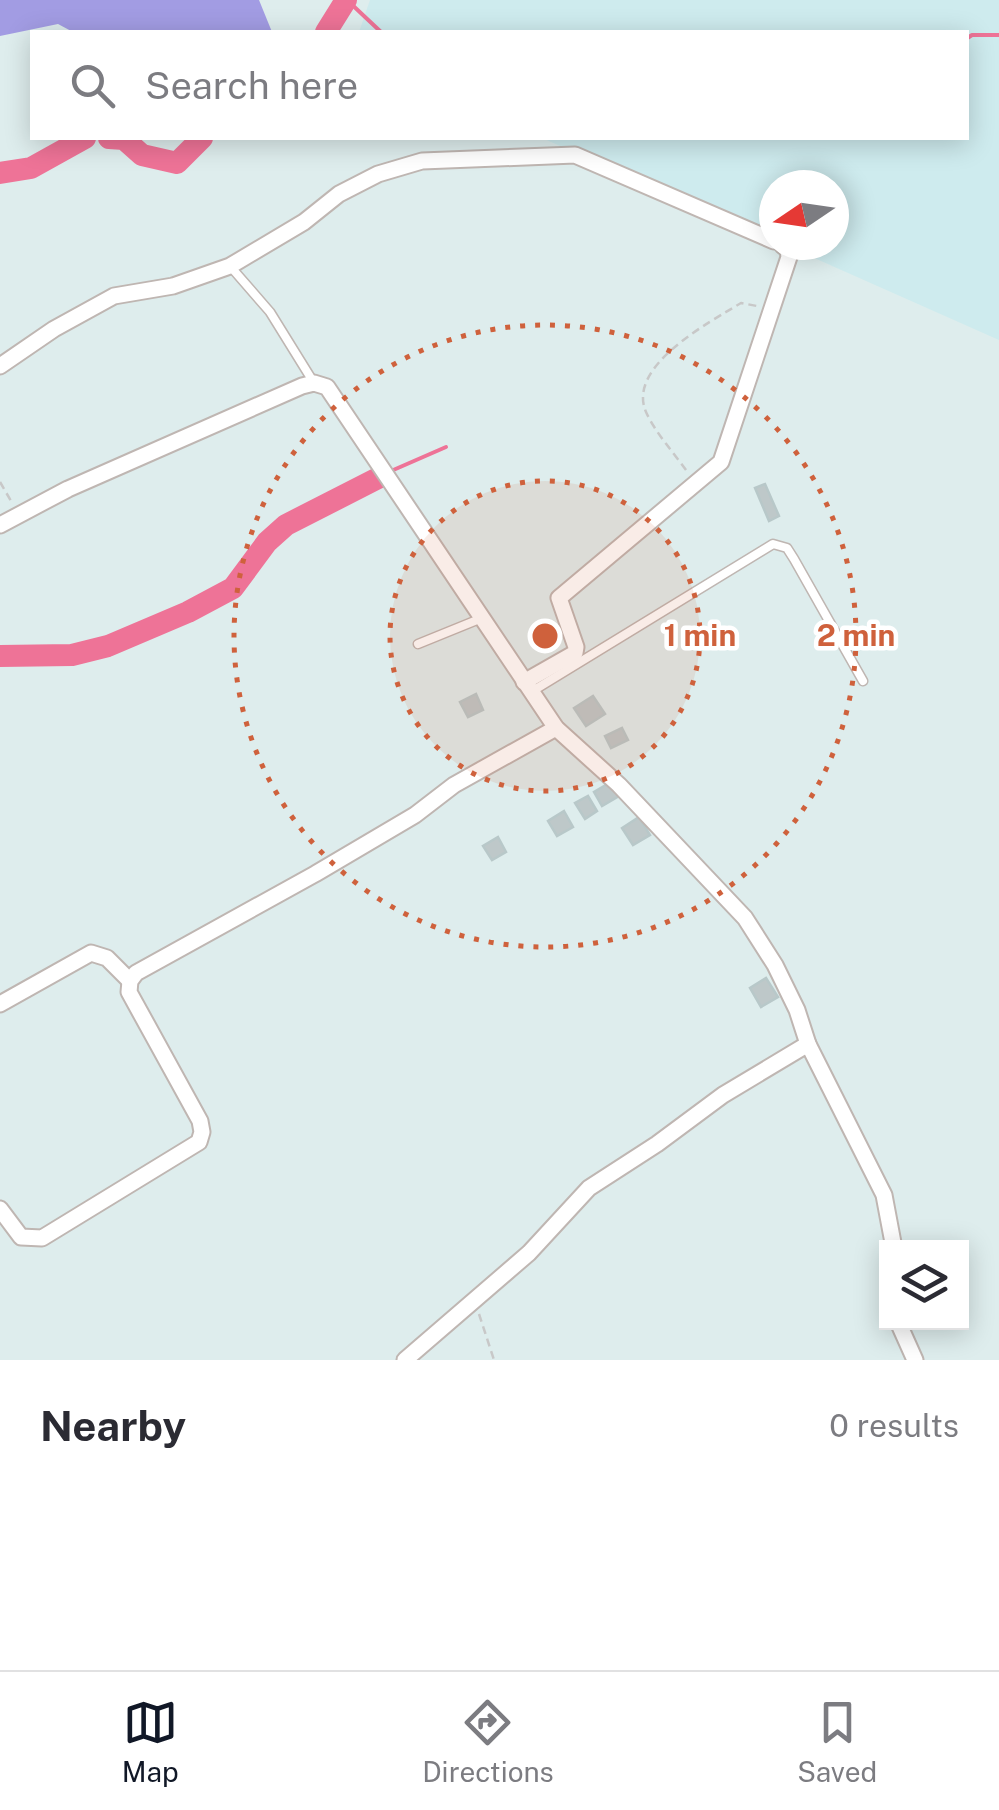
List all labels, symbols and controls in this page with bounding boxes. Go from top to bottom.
search box [30,30,969,140]
icon: search [65,58,120,113]
text: Search here [145,63,358,108]
north arrow [759,170,849,260]
text: 1 min [664,617,736,653]
text: 2 min [817,617,895,653]
centre of rings [527,618,563,654]
map controls [879,1240,969,1330]
button: layers [879,1240,969,1330]
text: Nearby [40,1401,186,1450]
text: 0 results [829,1407,959,1444]
tab: Map [122,1695,179,1788]
tab: Directions [422,1695,554,1788]
tab: Saved [797,1695,877,1788]

